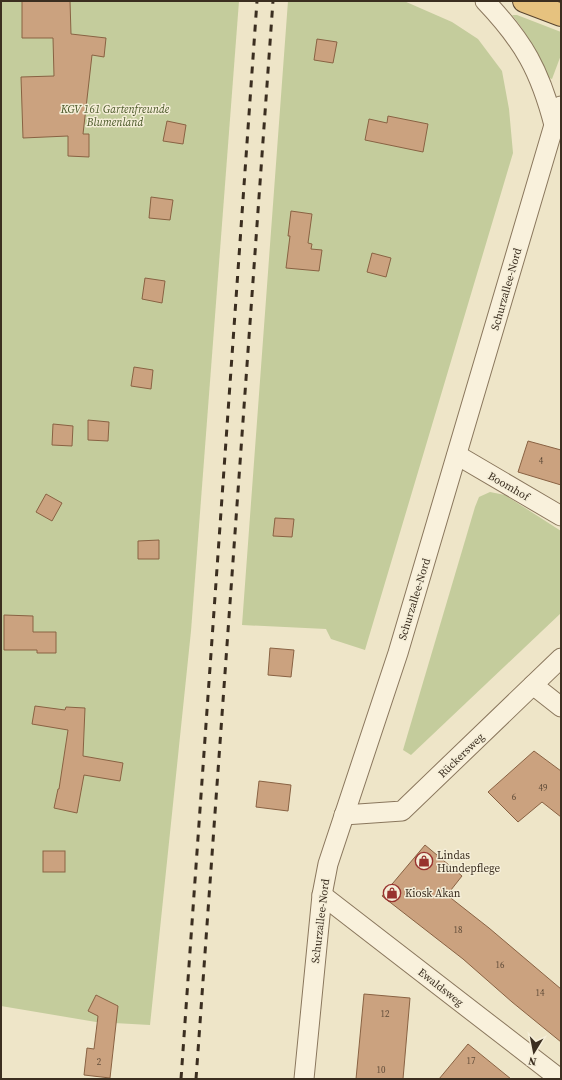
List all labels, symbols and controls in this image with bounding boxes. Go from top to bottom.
park label: KGV 161 Gartenfreunde Blumenland [60,102,170,130]
street label: Schurzallee-Nord [488,245,526,332]
house number: 4 [539,455,544,467]
street label: Boomhof [485,469,533,505]
street label: Schurzallee-Nord [395,556,434,642]
street label: Rückersweg [435,729,488,781]
house number: 49 [538,782,548,794]
house number: 6 [512,791,517,803]
place label: Lindas Hundepflege [437,848,501,876]
shop icon: Lindas Hundepflege [414,851,434,871]
street label: Schurzallee-Nord [308,877,333,964]
shop icon: Kiosk Akan [382,883,402,903]
place label: Kiosk Akan [405,886,461,901]
house number: 18 [453,924,463,936]
house number: 16 [495,959,505,971]
street label: Ewaldsweg [415,965,467,1010]
house number: 14 [535,987,545,999]
house number: 12 [380,1008,390,1020]
north arrow [514,1032,554,1072]
text: N [527,1053,538,1069]
house number: 17 [466,1055,476,1067]
house number: 2 [97,1056,102,1068]
house number: 10 [376,1064,386,1076]

